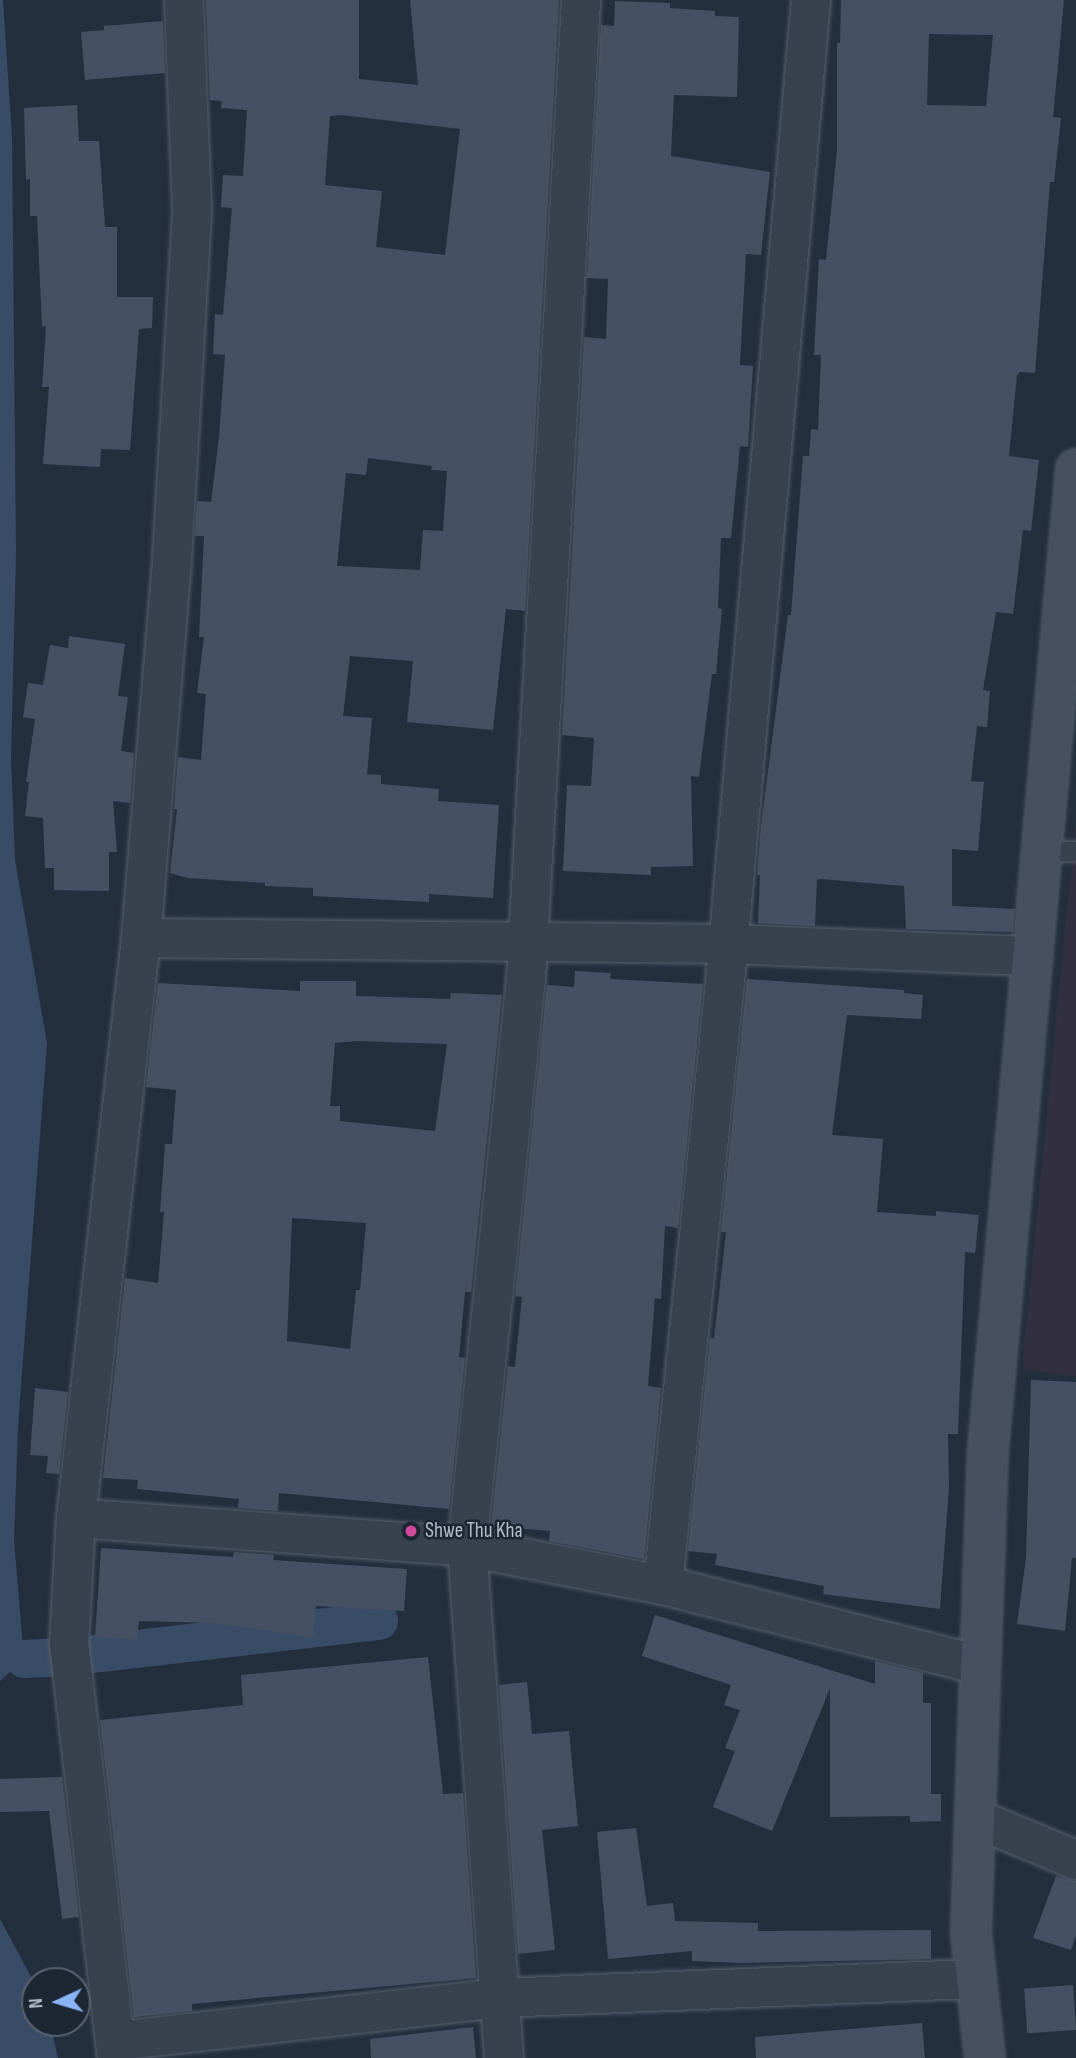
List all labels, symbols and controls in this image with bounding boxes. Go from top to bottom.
place label: Shwe Thu Kha [425,1518,523,1544]
marker: Shwe Thu Kha [403,1523,419,1539]
north arrow [21,1967,91,2037]
text: N [25,1997,48,2009]

